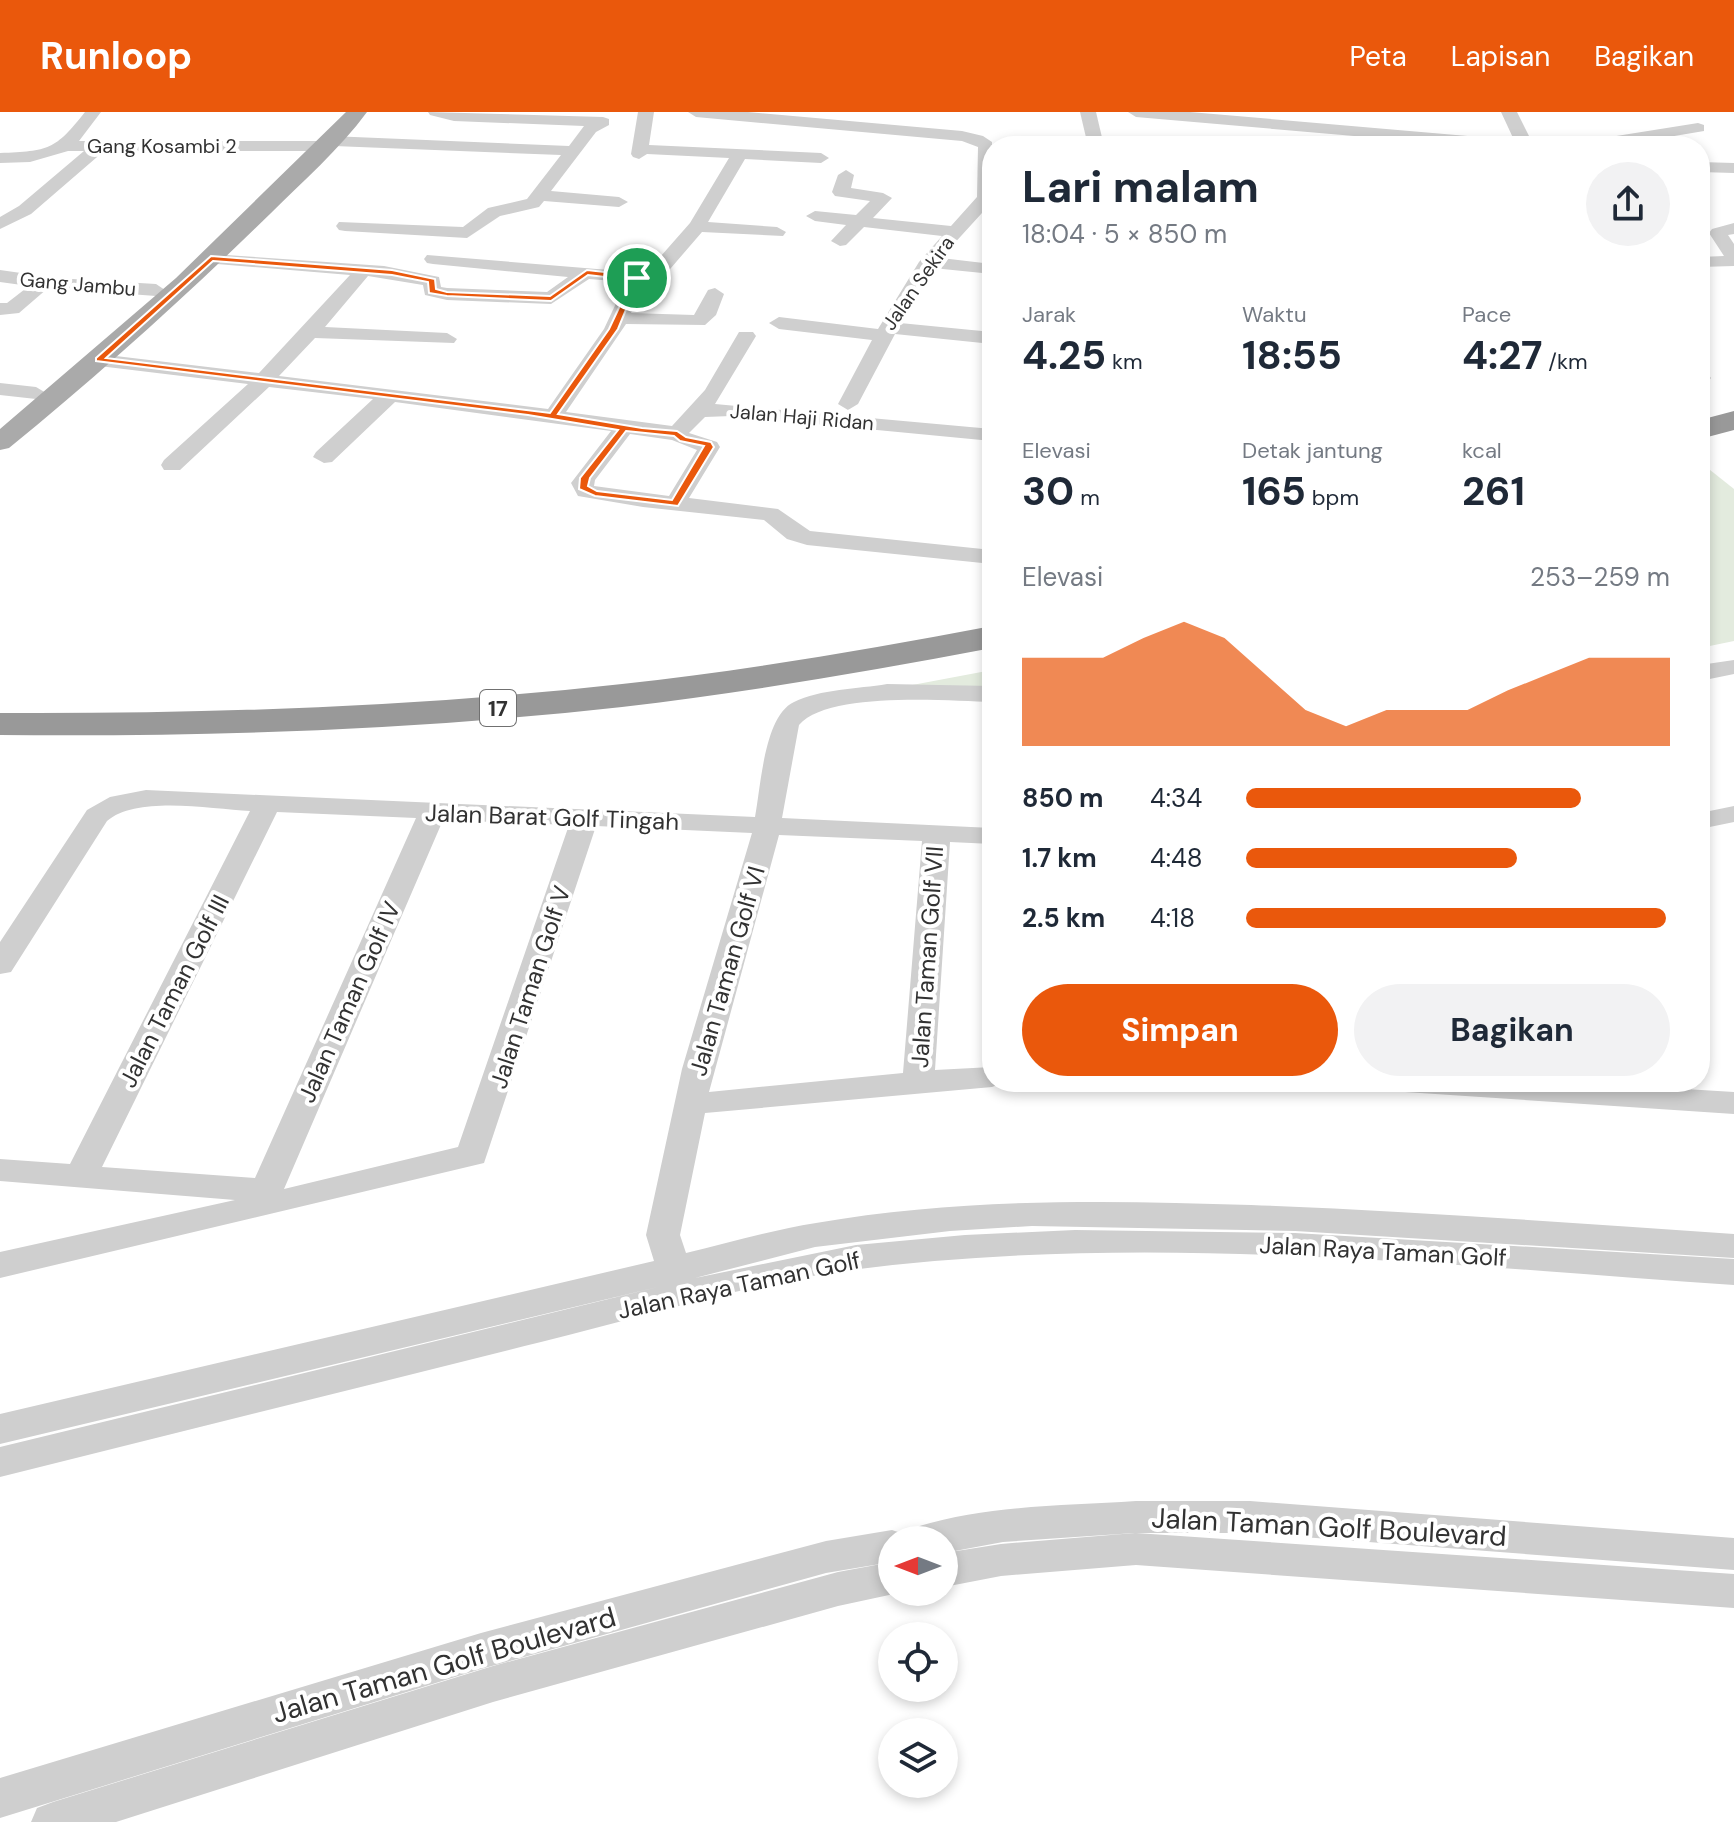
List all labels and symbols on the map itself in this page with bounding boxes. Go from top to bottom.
street label: Gang Kosambi 2 [87,133,237,159]
street label: Jalan Sekira [876,231,960,335]
pin [603,244,671,312]
street label: Gang Jambu [19,266,137,302]
street label: Jalan Haji Ridan [729,398,875,436]
road number: 17 [480,690,516,726]
street label: Jalan Barat Golf Tingah [424,797,680,837]
street label: Jalan Taman Golf VII [904,845,950,1069]
street label: Jalan Taman Golf VI [682,862,772,1080]
street label: Jalan Taman Golf V [483,882,577,1092]
street label: Jalan Taman Golf III [112,889,236,1093]
street label: Jalan Taman Golf IV [291,897,407,1107]
street label: Jalan Raya Taman Golf [1259,1229,1507,1273]
street label: Jalan Raya Taman Golf [615,1244,863,1326]
street label: Jalan Taman Golf Boulevard [1150,1499,1508,1555]
north arrow [878,1526,958,1606]
street label: Jalan Taman Golf Boulevard [268,1598,620,1732]

